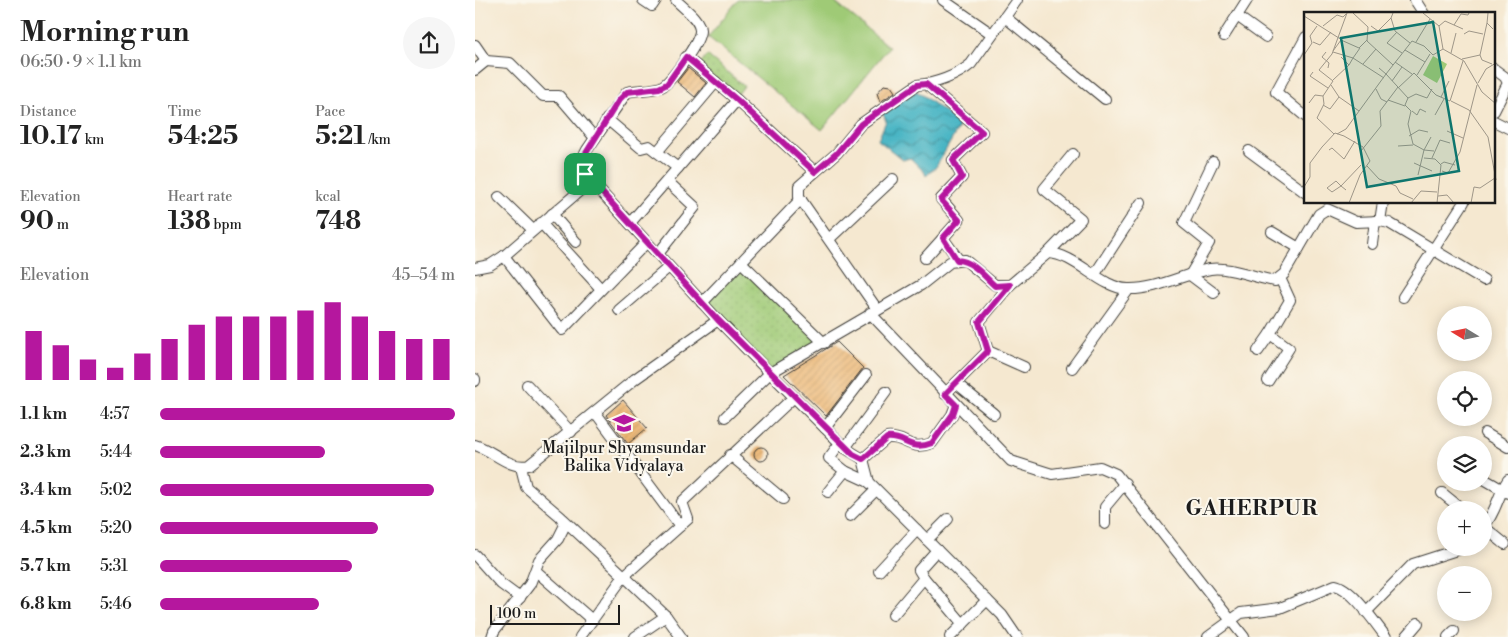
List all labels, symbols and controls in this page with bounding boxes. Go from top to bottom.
inset map [1304,12,1496,204]
text: Morning run [20,15,189,50]
button: share [403,17,455,69]
text: 06:50 · 9 × 1.1 km [20,52,142,72]
text: Distance [20,103,77,121]
text: Time [168,103,201,121]
text: Pace [315,103,345,121]
text: 10.17 [20,121,82,152]
text: 54:25 [168,121,238,152]
text: 5:21 [315,121,366,152]
text: km [82,131,104,149]
text: /km [366,131,391,149]
pin [564,153,606,195]
icon: arrive [571,160,599,188]
text: Elevation [20,188,81,206]
text: Heart rate [168,188,232,206]
text: kcal [315,188,341,206]
text: 90 [20,206,54,237]
text: 138 [168,206,211,237]
text: 748 [315,206,361,237]
text: m [54,216,69,234]
text: bpm [211,216,242,234]
text: Elevation [20,265,89,285]
text: 45–54 m [392,265,455,285]
north arrow [1437,306,1493,361]
map controls [1437,306,1492,621]
button: locate [1437,371,1492,426]
text: 1.1 km [20,404,67,424]
text: 4:57 [100,404,129,424]
school or university icon: Majilpur Shyamsundar Balika Vidyalaya [611,410,637,436]
button: layers [1437,436,1492,491]
place label: Majilpur Shyamsundar Balika Vidyalaya [542,438,706,476]
text: 2.3 km [20,442,71,462]
text: 5:44 [100,442,132,462]
text: 3.4 km [20,480,72,500]
text: 5:02 [100,480,132,500]
district label: GAHERPUR [1186,496,1318,522]
button: + [1437,501,1492,556]
text: 4.5 km [20,518,72,538]
text: 5:20 [100,518,132,538]
text: 5.7 km [20,556,71,576]
text: 5:31 [100,556,128,576]
button: − [1437,566,1492,621]
text: 6.8 km [20,594,72,614]
text: 5:46 [100,594,132,614]
scale bar [490,602,620,625]
text: 100 m [497,605,536,623]

